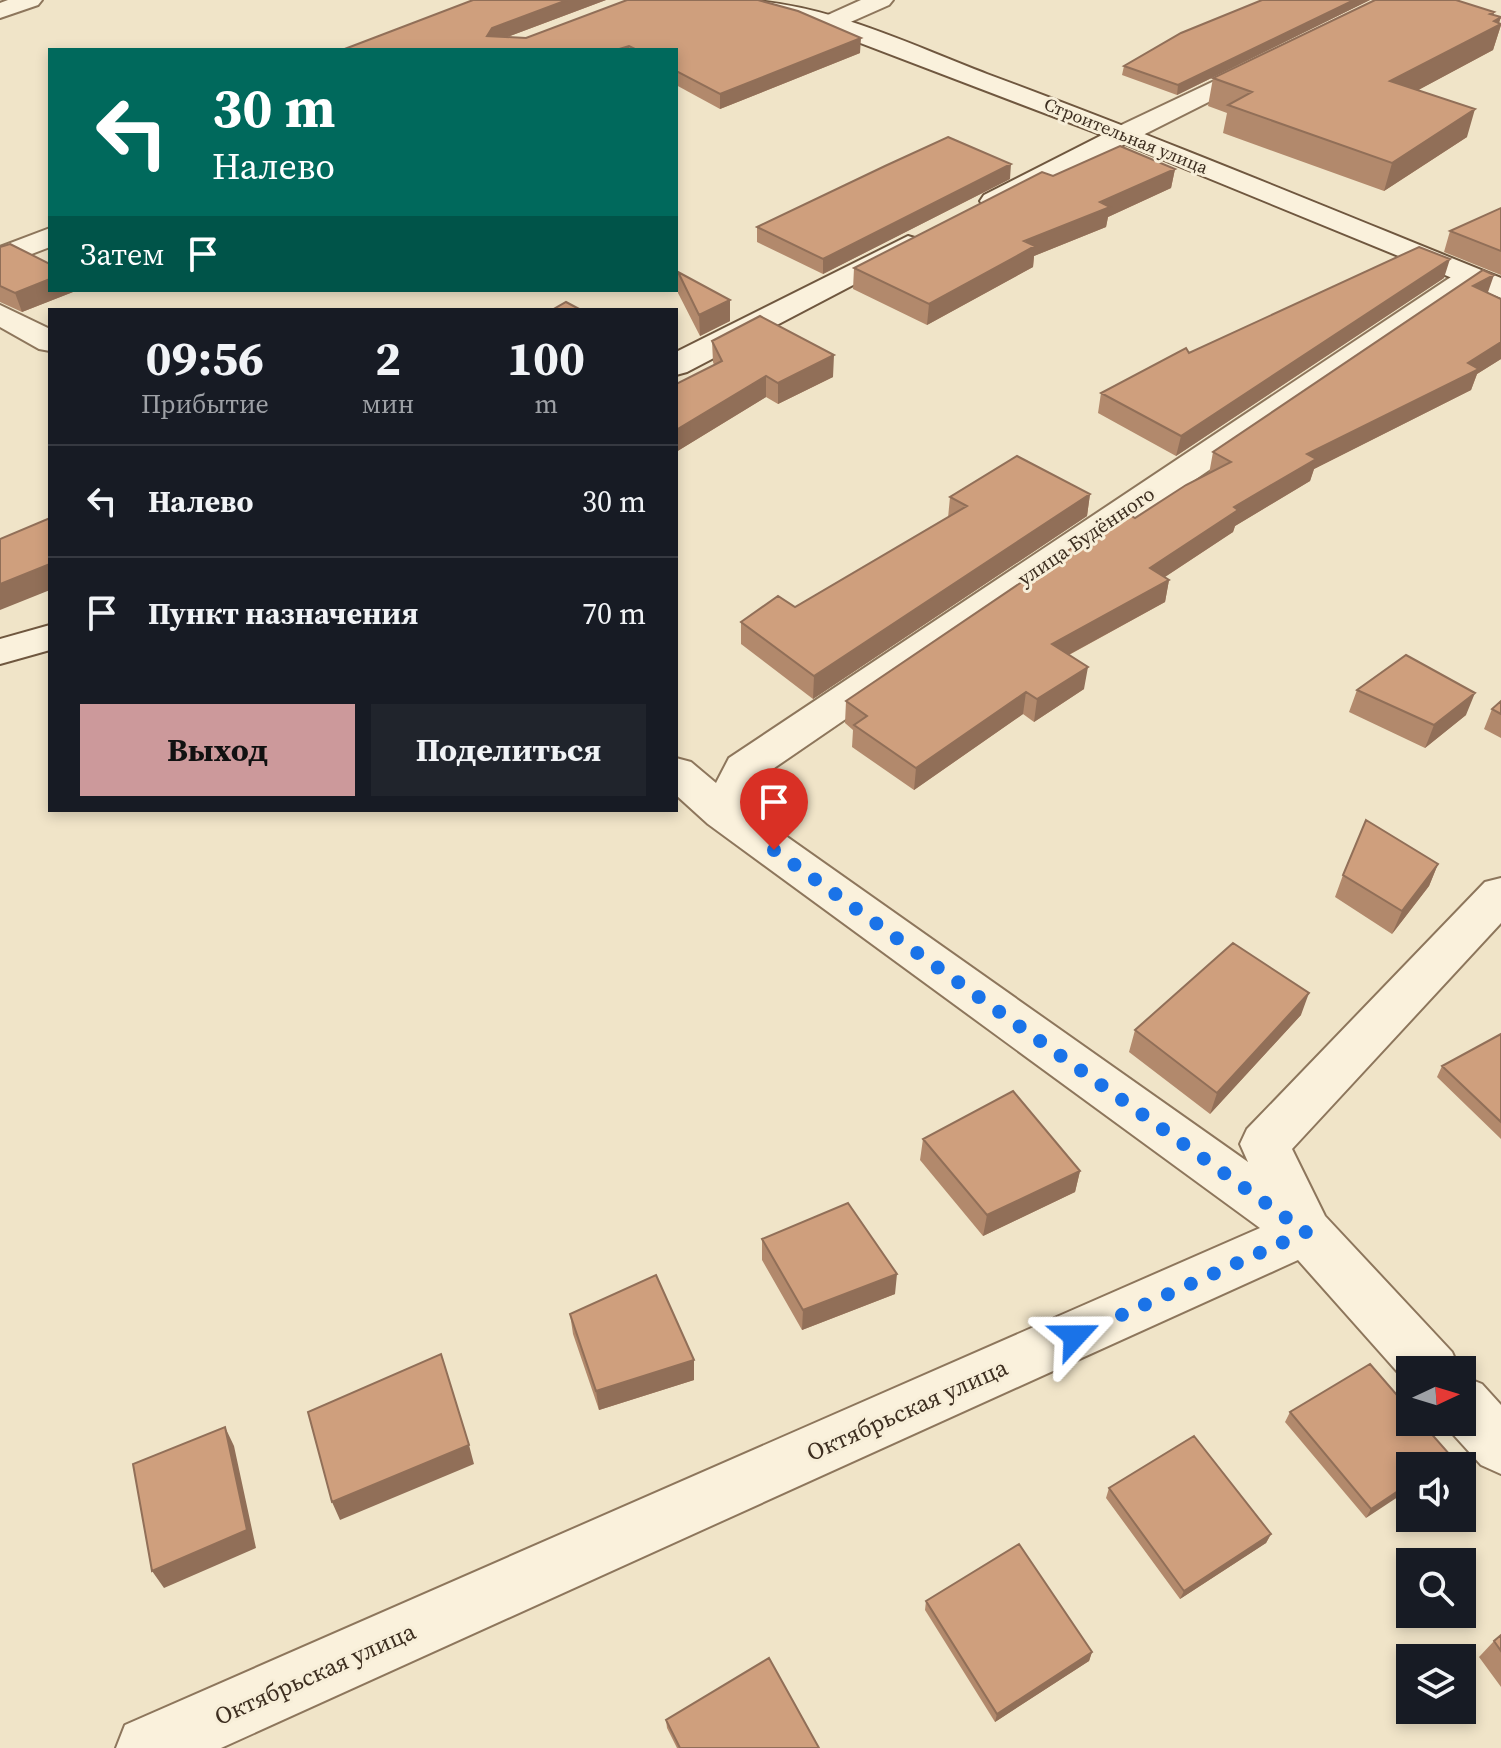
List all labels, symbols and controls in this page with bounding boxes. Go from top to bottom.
text: 30 m [212,69,335,146]
icon: left [80,80,184,184]
street label: Строительная улица [1041,91,1213,180]
text: Налево [212,142,335,191]
icon: arrive [181,232,225,276]
text: Затем [80,234,165,275]
text: 09:56 [146,325,264,391]
text: 2 [375,325,401,391]
text: 100 [507,325,585,391]
text: Прибытие [141,386,269,422]
text: мин [362,386,414,422]
text: m [534,386,558,422]
icon: left [80,479,124,523]
street label: улица Будённого [1012,480,1160,592]
text: Налево [148,481,253,522]
text: 30 m [582,481,646,522]
icon: arrive [80,591,124,635]
text: Пункт назначения [148,593,418,634]
text: 70 m [582,593,646,634]
button: Выход [80,704,355,796]
button: Поделиться [371,704,646,796]
pin [740,768,808,850]
icon: arrive [752,780,796,824]
position arrow [1033,1294,1117,1378]
street label: Октябрьская улица [801,1350,1013,1469]
north arrow [1396,1356,1476,1436]
map controls [1396,1356,1476,1724]
button: sound [1396,1452,1476,1532]
button: search [1396,1548,1476,1628]
street label: Октябрьская улица [209,1614,421,1733]
button: layers [1396,1644,1476,1724]

